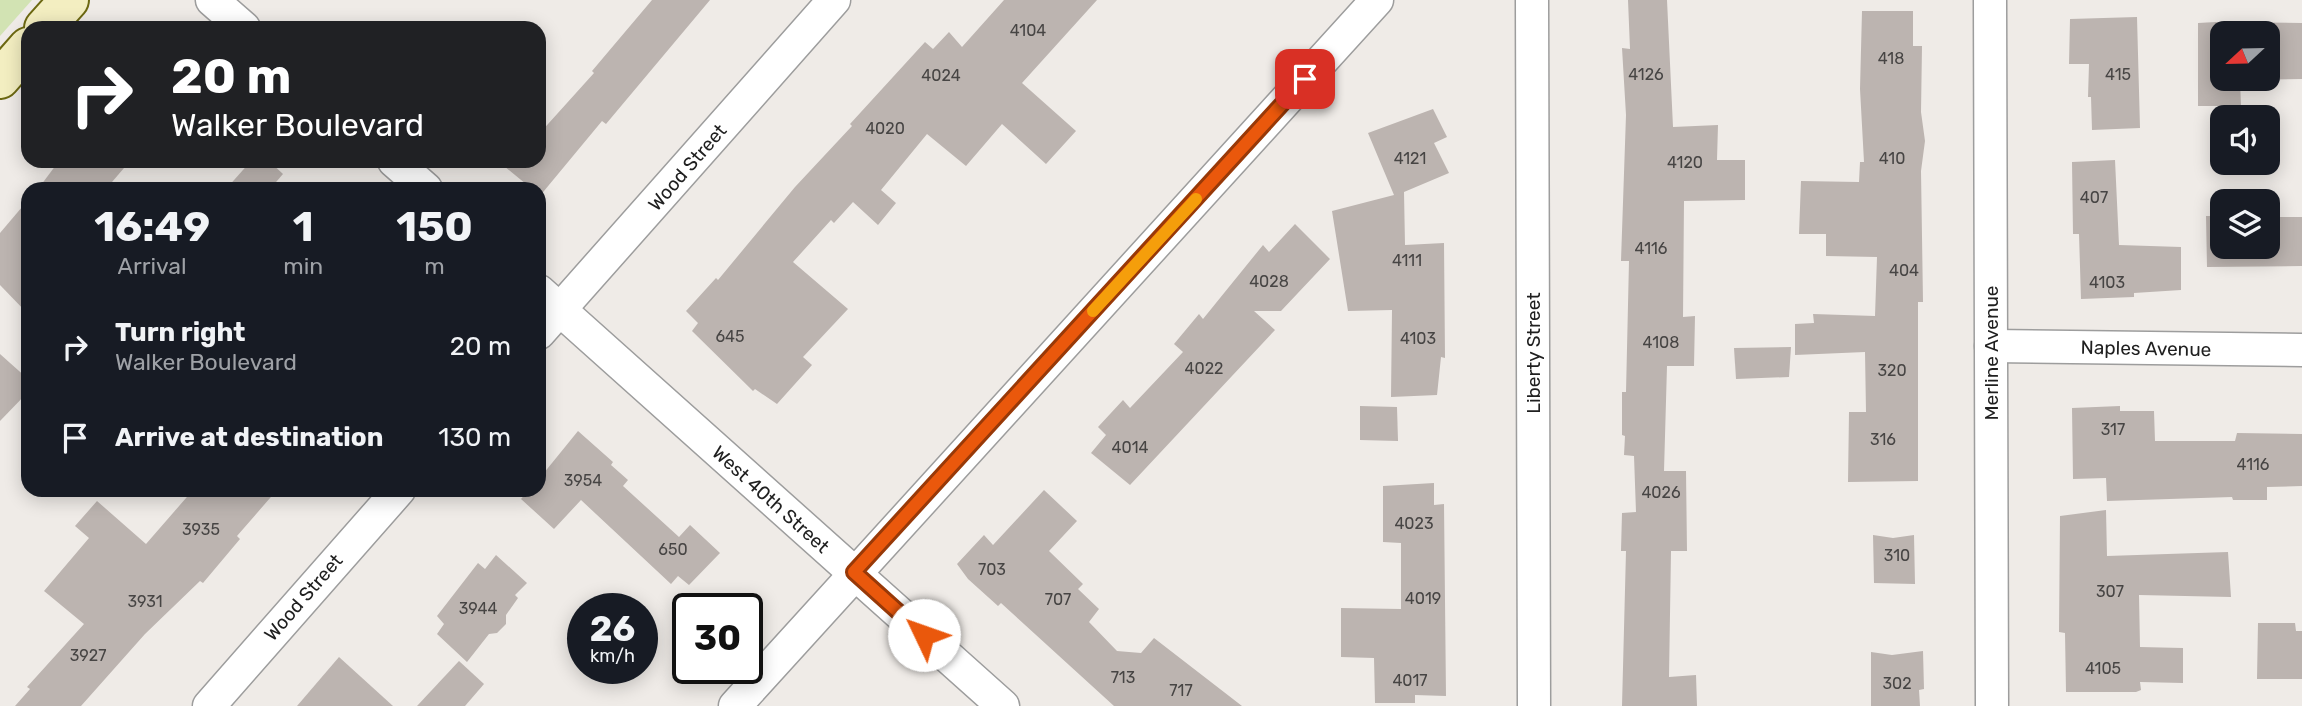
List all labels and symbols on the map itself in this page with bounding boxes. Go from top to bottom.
house number: 4104 [1010,21,1046,40]
north arrow [2210,21,2280,91]
pin [1275,49,1335,109]
house number: 418 [1878,49,1904,68]
house number: 4126 [1628,65,1664,84]
house number: 415 [2105,65,2131,84]
house number: 4024 [921,66,961,85]
street label: Wood Street [643,119,732,215]
house number: 4020 [865,119,905,138]
house number: 4121 [1394,149,1426,168]
house number: 410 [1879,149,1905,168]
house number: 4120 [1667,153,1703,172]
house number: 407 [2080,188,2108,207]
house number: 4116 [1635,239,1668,258]
house number: 4111 [1392,251,1422,270]
house number: 404 [1889,261,1919,280]
house number: 4028 [1249,272,1289,291]
house number: 4103 [2089,273,2125,292]
street label: Merline Avenue [1980,285,2003,421]
street label: Liberty Street [1522,292,1545,414]
house number: 645 [715,327,745,346]
house number: 4103 [1400,329,1436,348]
house number: 4108 [1643,333,1679,352]
street label: Naples Avenue [2080,336,2212,361]
house number: 4022 [1185,359,1223,378]
house number: 320 [1877,361,1907,380]
house number: 317 [2101,420,2125,439]
house number: 316 [1870,430,1896,449]
house number: 4014 [1112,438,1148,457]
street label: West 40th Street [707,441,834,558]
house number: 4116 [2237,455,2270,474]
house number: 3954 [564,471,602,490]
house number: 4026 [1641,483,1681,502]
house number: 4023 [1394,514,1434,533]
house number: 3935 [182,520,220,539]
house number: 650 [658,540,688,559]
house number: 310 [1884,546,1910,565]
street label: Wood Street [259,549,348,645]
house number: 703 [978,560,1006,579]
house number: 307 [2096,582,2124,601]
house number: 4019 [1405,589,1441,608]
house number: 707 [1045,590,1071,609]
house number: 3931 [127,592,163,611]
speed limit sign: 30 [672,593,763,684]
position arrow [887,598,961,672]
house number: 3944 [459,599,497,618]
house number: 3927 [70,646,106,665]
house number: 4105 [2085,659,2121,678]
house number: 713 [1111,668,1135,687]
house number: 4017 [1392,671,1428,690]
house number: 302 [1882,674,1912,693]
house number: 717 [1169,681,1193,700]

